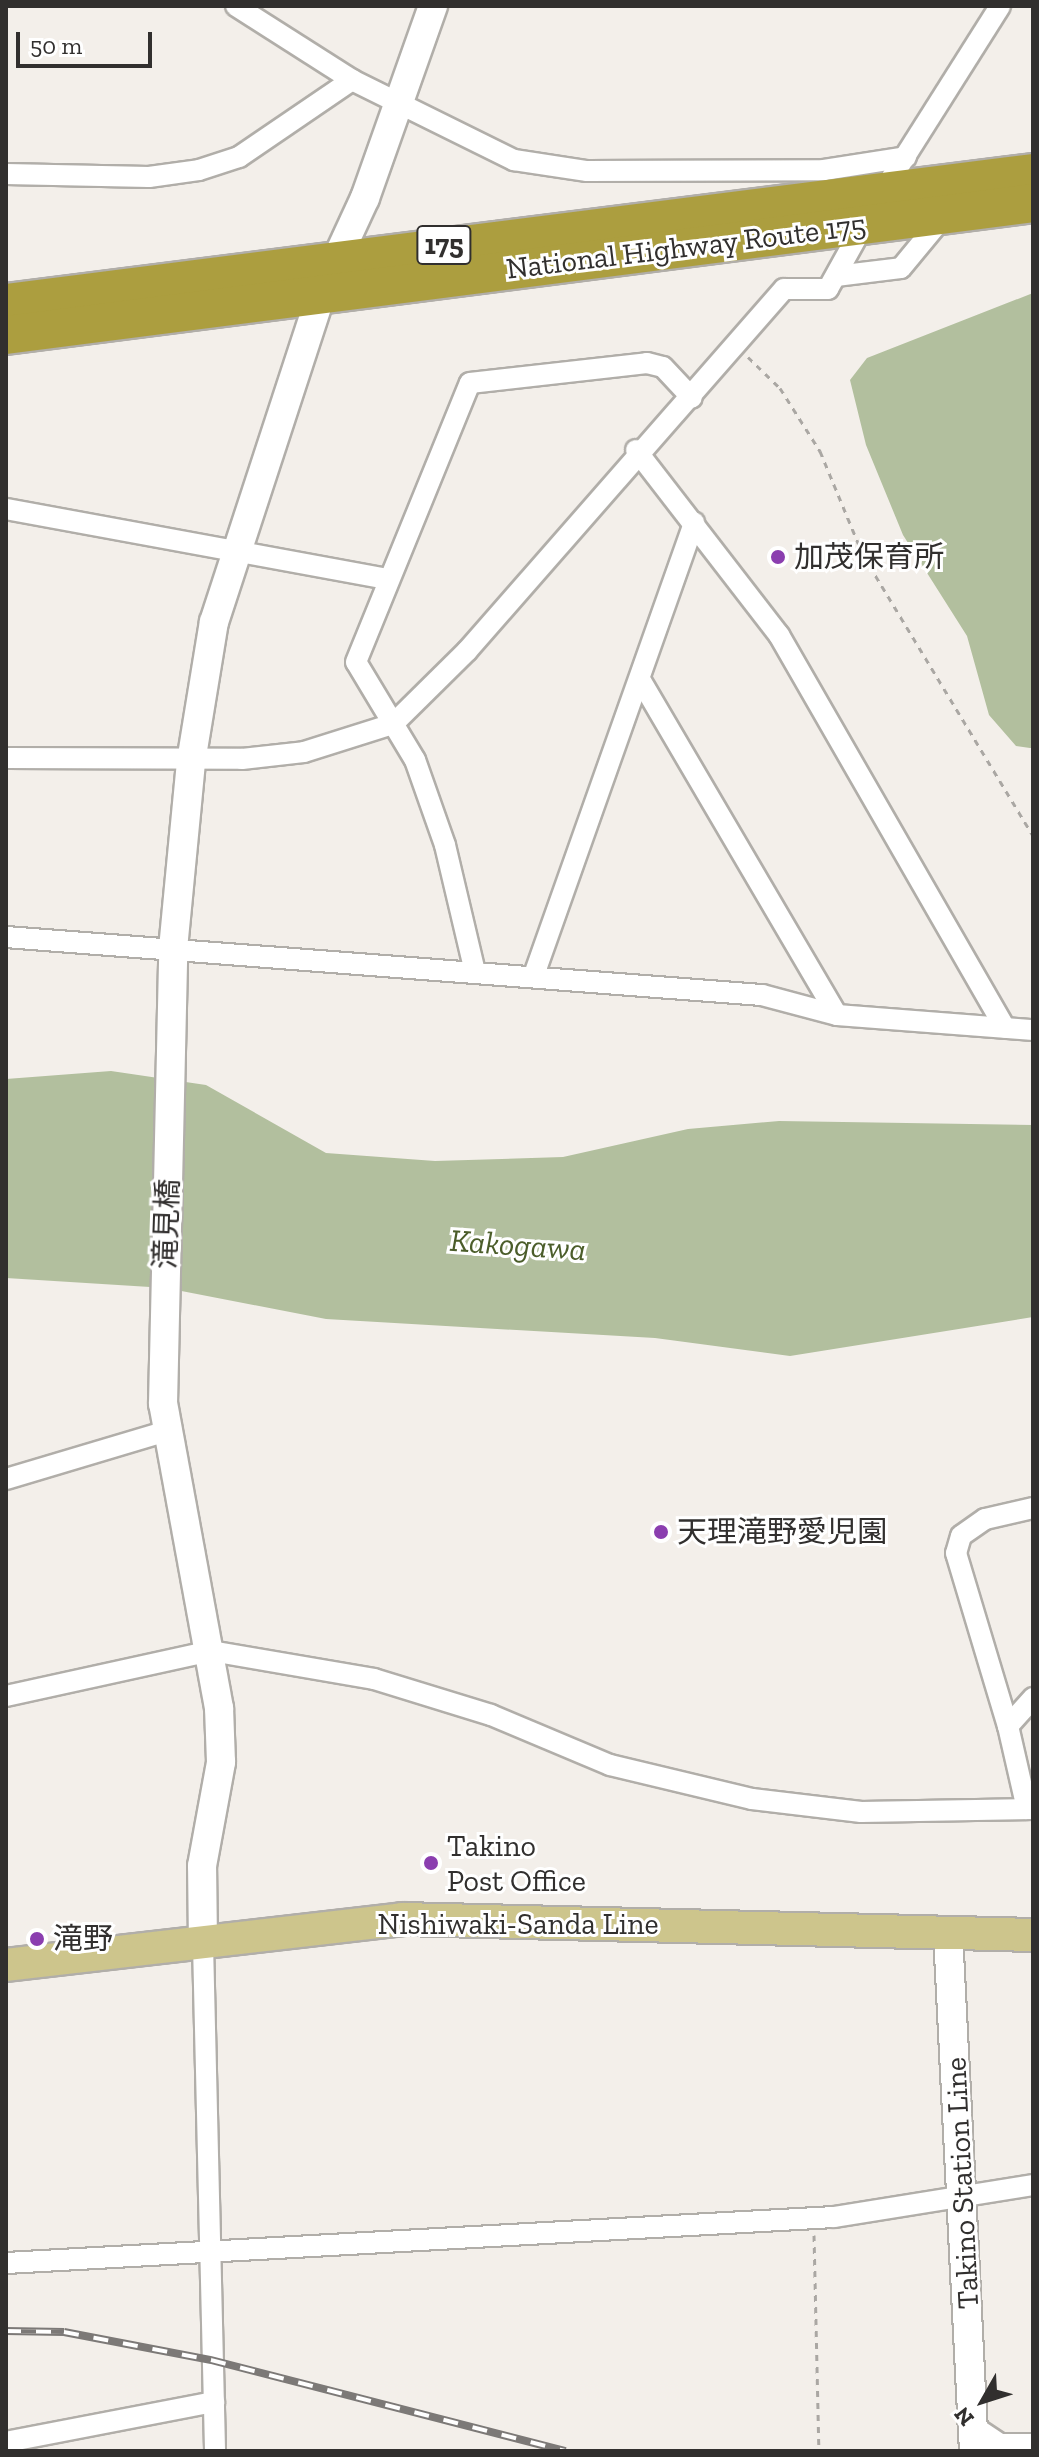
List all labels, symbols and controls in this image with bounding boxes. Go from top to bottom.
scale bar [20,16,156,66]
text: 50 m [30,31,82,60]
street label: National Highway Route 175 [504,207,868,287]
road number: 175 [416,221,472,269]
place label: 加茂保育所 [794,539,944,575]
marker: 加茂保育所 [769,548,787,566]
street label: 滝見橋 [147,1178,187,1270]
water label: Kakogawa [449,1221,587,1269]
place label: 天理滝野愛児園 [677,1514,887,1550]
marker: 天理滝野愛児園 [652,1523,670,1541]
place label: Takino Post Office [447,1828,586,1898]
marker: Takino Post Office [422,1854,440,1872]
street label: Nishiwaki-Sanda Line [378,1906,658,1942]
place label: 滝野 [53,1921,113,1957]
marker: 滝野 [28,1930,46,1948]
street label: Takino Station Line [937,2056,987,2310]
north arrow [943,2361,1023,2441]
text: N [948,2401,980,2431]

